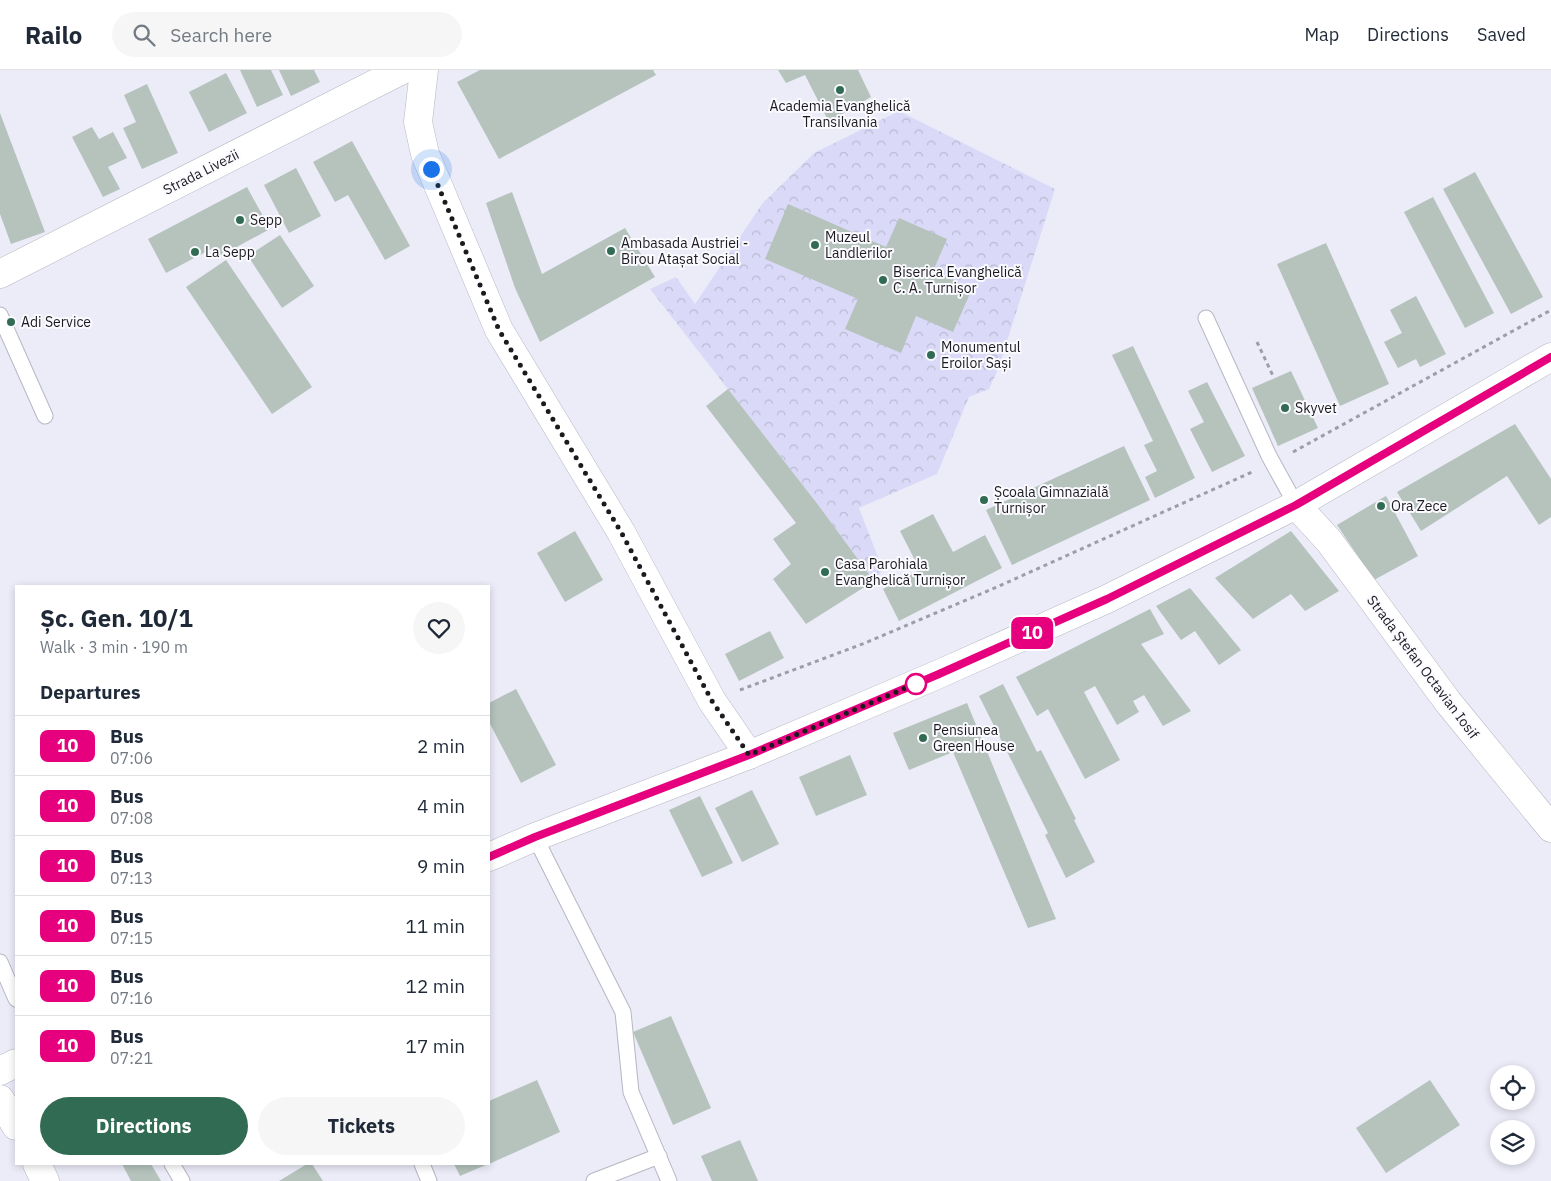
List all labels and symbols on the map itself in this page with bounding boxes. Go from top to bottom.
marker: Academia Evanghelică Transilvania [834,84,846,96]
place label: Academia Evanghelică Transilvania [769,97,911,131]
street label: Strada Livezii [160,145,242,199]
your location [419,157,444,182]
place label: Sepp [250,211,282,229]
marker: Sepp [234,214,246,226]
place label: Muzeul Landlerilor [825,228,892,262]
place label: Ambasada Austriei - Birou Atașat Social [621,234,748,268]
marker: Muzeul Landlerilor [809,239,821,251]
place label: La Sepp [205,243,255,261]
marker: Ambasada Austriei - Birou Atașat Social [605,245,617,257]
marker: La Sepp [189,246,201,258]
place label: Biserica Evanghelică C. A. Turnișor [893,263,1022,297]
marker: Biserica Evanghelică C. A. Turnișor [877,274,889,286]
place label: Adi Service [21,313,91,331]
marker: Adi Service [5,316,17,328]
place label: Monumentul Eroilor Sași [941,338,1021,372]
marker: Monumentul Eroilor Sași [925,349,937,361]
place label: Skyvet [1295,399,1337,417]
marker: Skyvet [1279,402,1291,414]
place label: Școala Gimnazială Turnișor [994,483,1109,517]
marker: Școala Gimnazială Turnișor [978,494,990,506]
place label: Ora Zece [1391,497,1447,515]
marker: Ora Zece [1375,500,1387,512]
place label: Casa Parohiala Evanghelică Turnișor [835,555,965,589]
marker: Casa Parohiala Evanghelică Turnișor [819,566,831,578]
street label: Strada Ștefan Octavian Iosif [1363,592,1483,743]
line badge: 10 [1010,617,1054,649]
unlabelled marker [905,673,927,695]
place label: Pensiunea Green House [933,721,1015,755]
marker: Pensiunea Green House [917,732,929,744]

